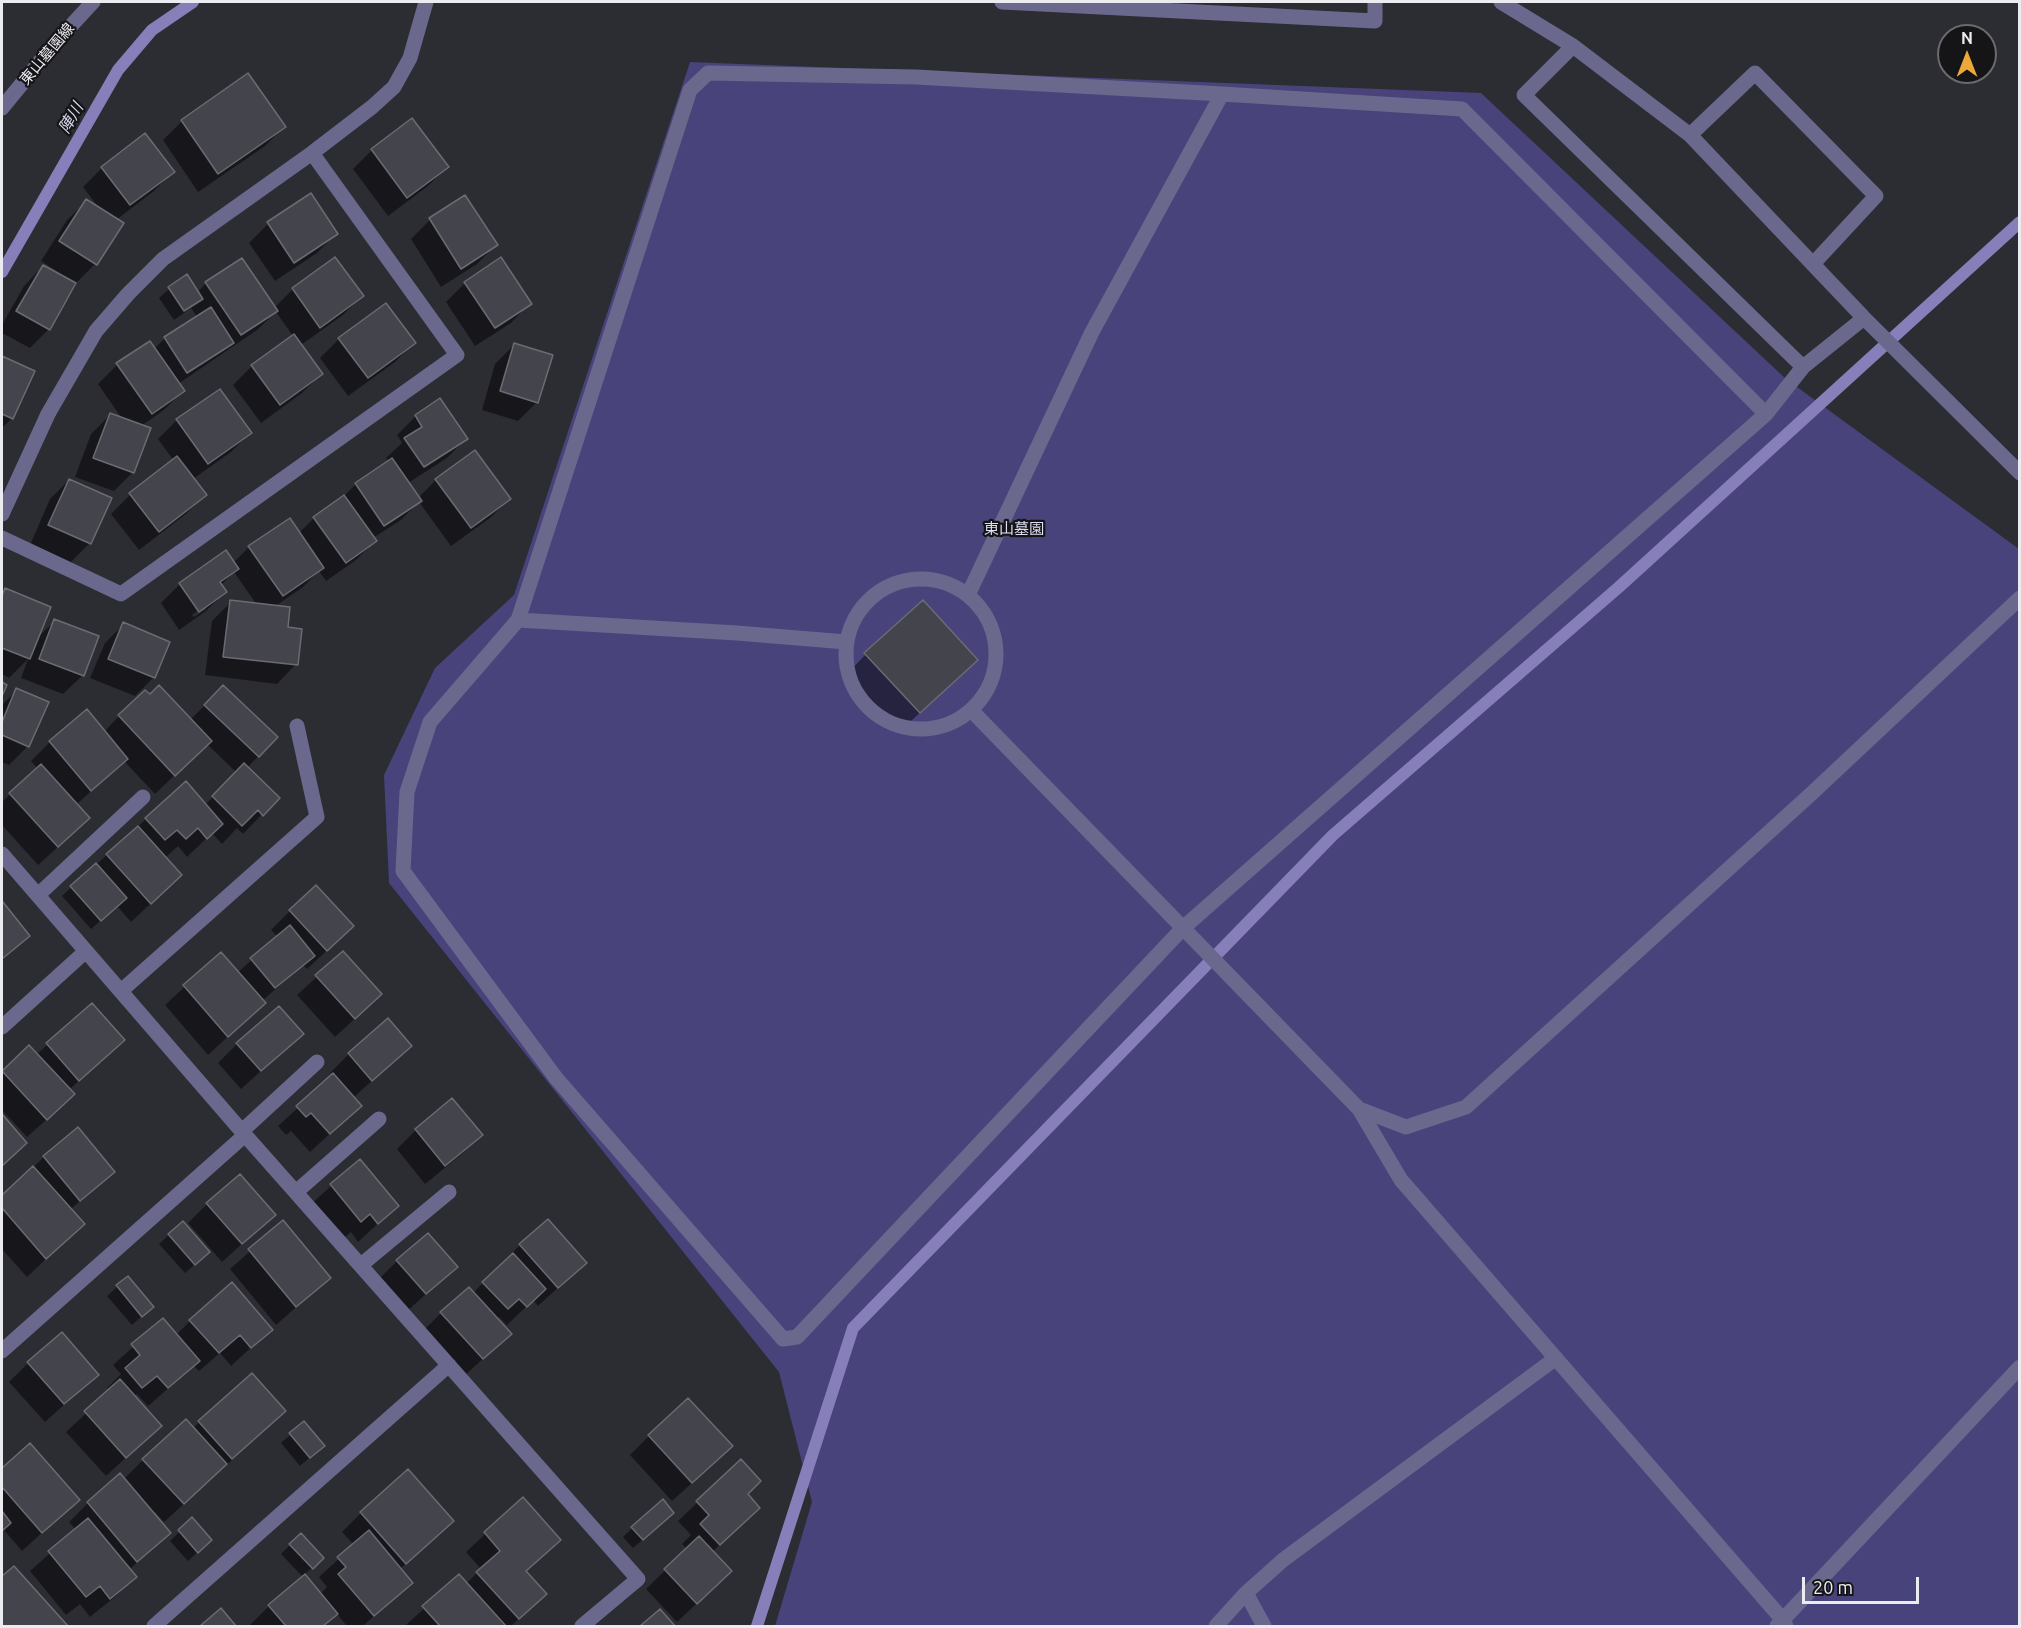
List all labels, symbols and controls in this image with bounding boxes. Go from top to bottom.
street label: 東山墓園線 [16,19,78,89]
north arrow [1937,24,1997,84]
text: N [1961,29,1973,47]
water label: 陣川 [55,99,87,137]
park label: 東山墓園 [984,520,1044,538]
scale bar [1805,1565,1922,1603]
text: 20 m [1813,1577,1853,1597]

